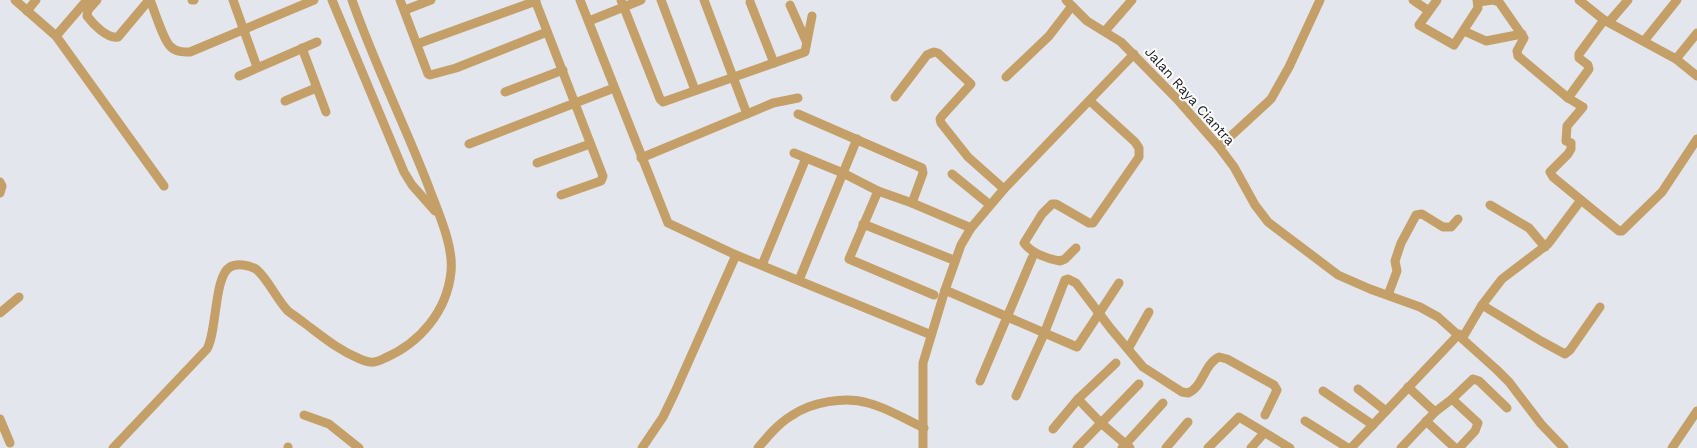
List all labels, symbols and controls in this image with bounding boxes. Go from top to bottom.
street label: Jalan Raya Ciantra [1142,44,1238,148]

